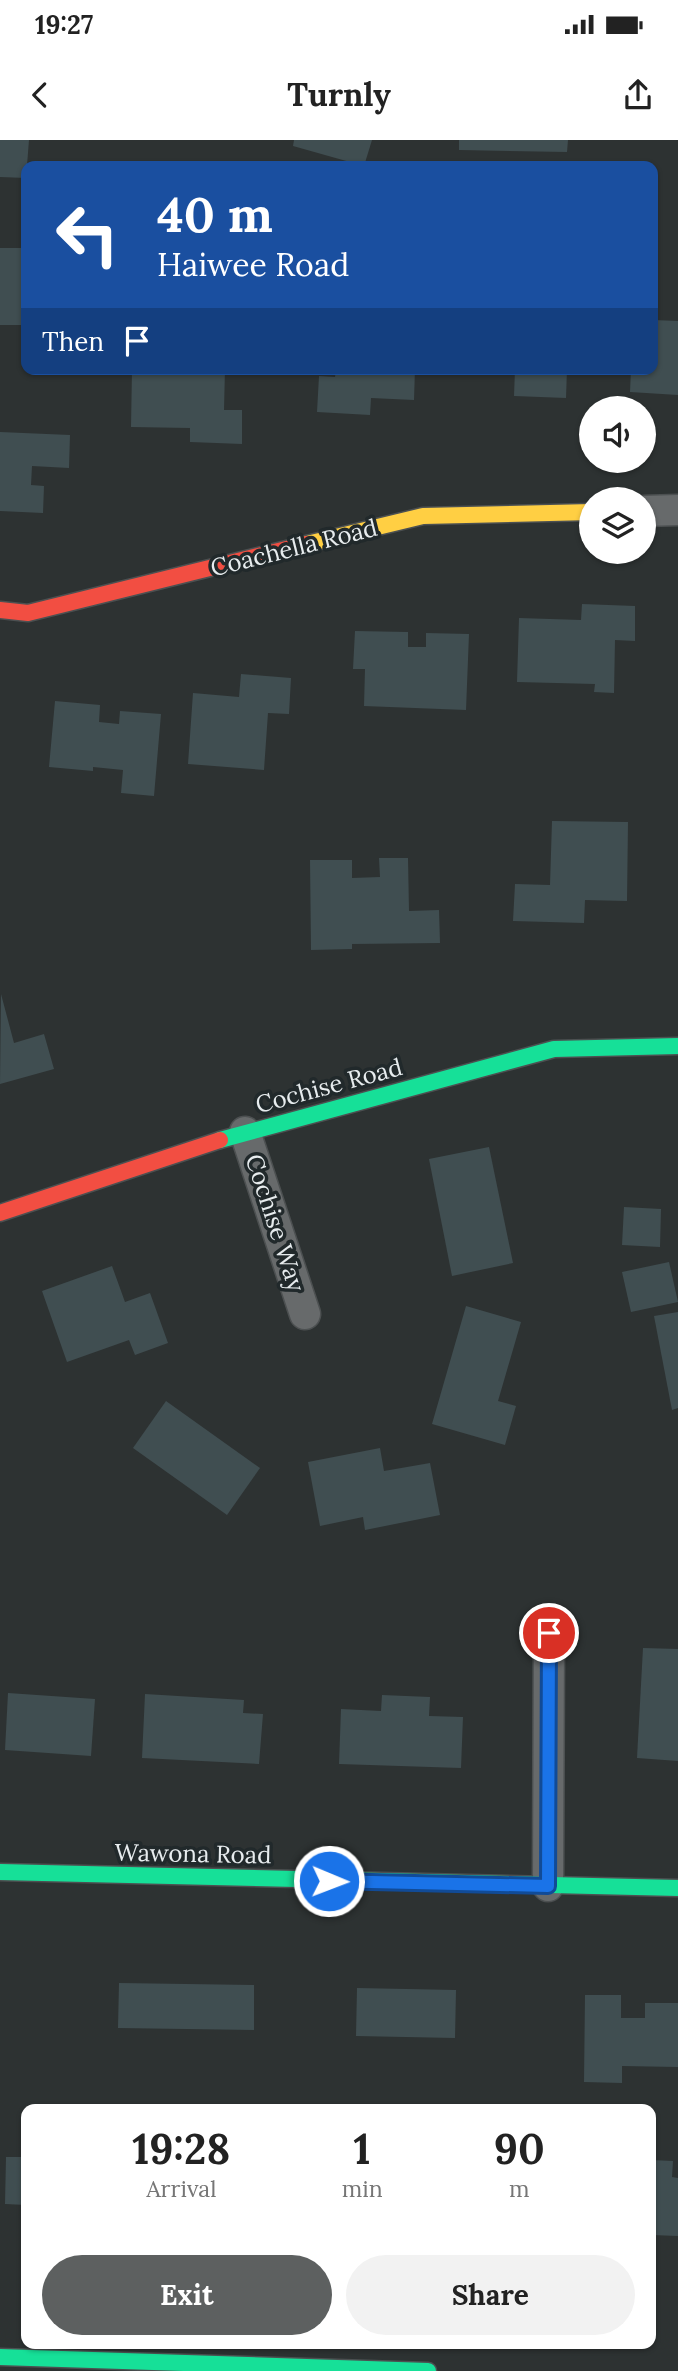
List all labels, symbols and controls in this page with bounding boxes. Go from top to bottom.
text: 19:27 [35,8,93,41]
text: Turnly [287,74,391,115]
icon: back [21,76,59,114]
icon: share [619,76,657,114]
text: 40 m [157,183,273,245]
icon: left [42,189,133,280]
text: Haiwee Road [157,244,349,285]
icon: arrive [118,322,156,360]
text: Then [42,325,104,358]
map controls [579,396,656,564]
button: sound [579,396,656,473]
button: layers [579,487,656,564]
street label: Coachella Road [207,512,380,583]
street label: Cochise Road [252,1051,406,1120]
street label: Cochise Way [239,1150,312,1296]
pin [519,1603,579,1663]
icon: arrive [530,1614,568,1652]
street label: Wawona Road [114,1837,272,1870]
position arrow [292,1844,366,1918]
text: 19:28 [132,2122,230,2176]
text: 1 [354,2122,371,2176]
text: 90 [494,2122,545,2176]
text: Arrival [146,2174,216,2203]
text: min [342,2174,383,2203]
text: m [509,2174,530,2203]
button: Exit [42,2255,332,2335]
button: Share [346,2255,635,2335]

